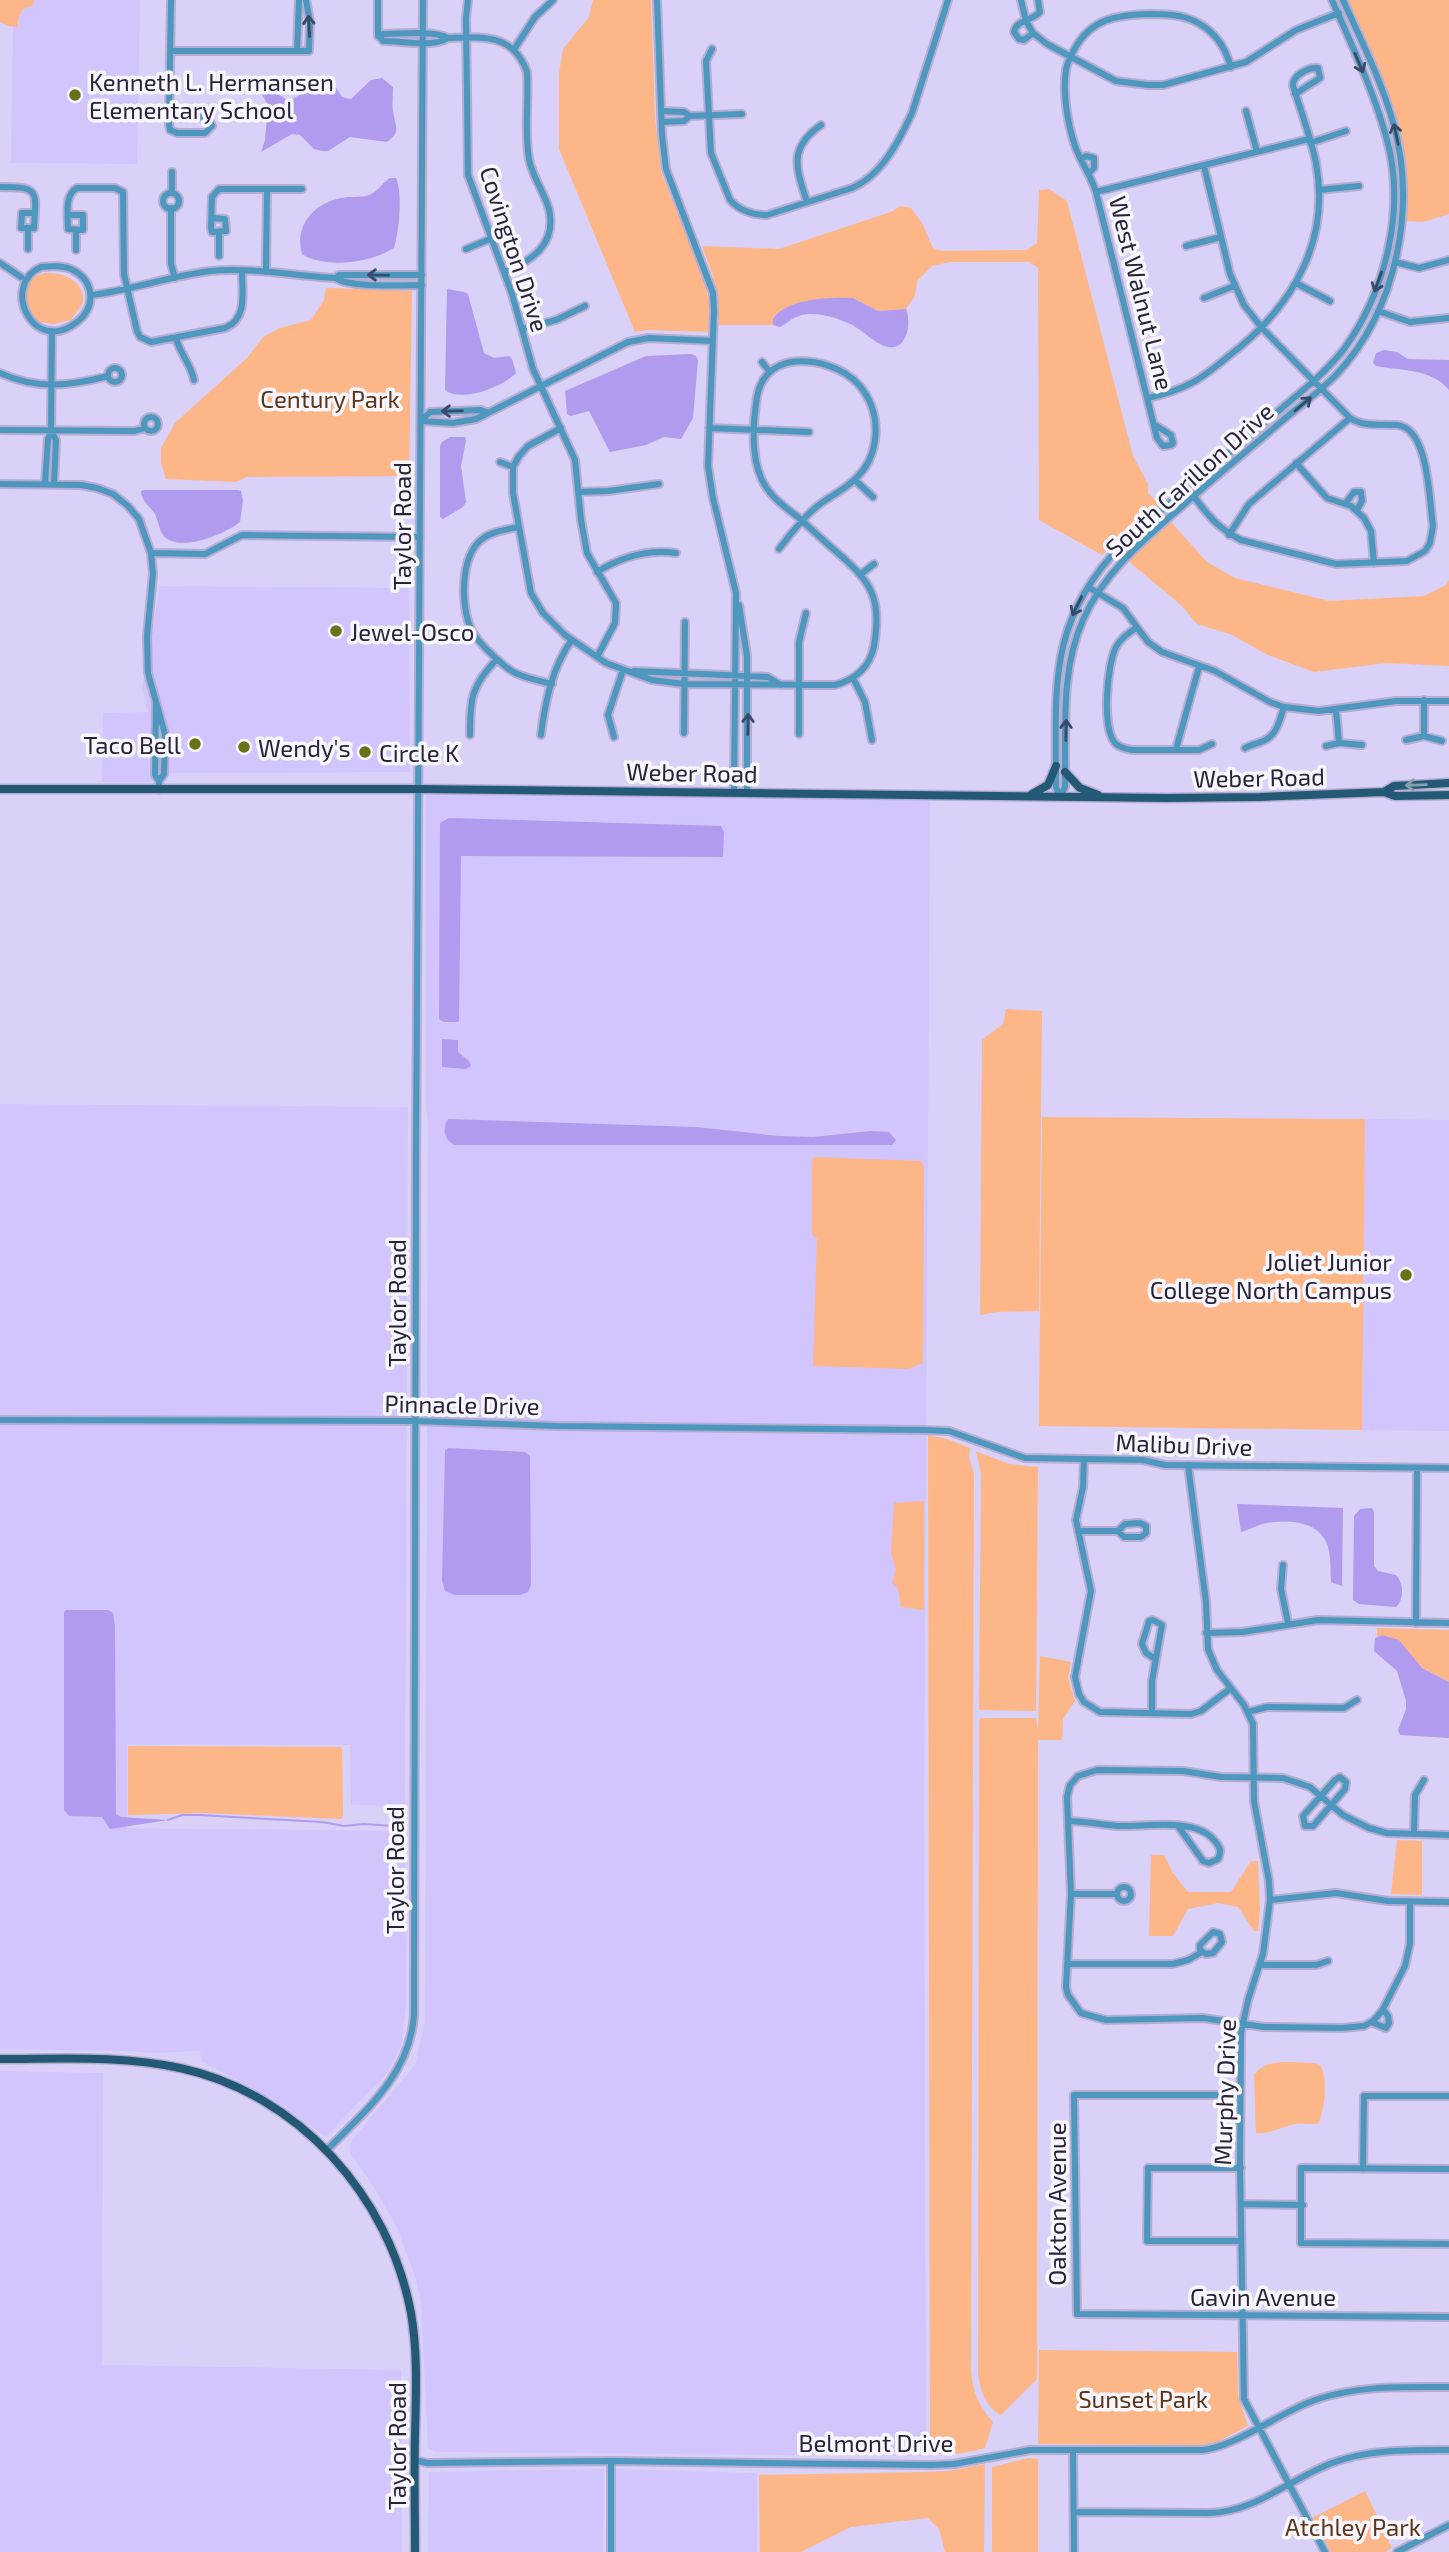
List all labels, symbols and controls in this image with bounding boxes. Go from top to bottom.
one-way arrow [302,15,315,37]
one-way arrow [1353,51,1366,73]
place label: Kenneth L. Hermansen Elementary School [89,67,334,124]
marker: Kenneth L. Hermansen Elementary School [67,87,83,103]
one-way arrow [1388,123,1402,146]
street label: Covington Drive [475,163,555,335]
street label: West Walnut Lane [1104,193,1180,393]
one-way arrow [367,268,390,282]
one-way arrow [1370,271,1383,293]
park label: Century Park [260,384,400,413]
street label: South Carillon Drive [1099,396,1279,562]
one-way arrow [1294,396,1312,411]
one-way arrow [440,405,463,418]
street label: Taylor Road [387,462,416,590]
one-way arrow [1070,595,1084,616]
place label: Jewel-Osco [350,617,475,646]
marker: Jewel-Osco [328,623,344,639]
one-way arrow [741,713,754,736]
one-way arrow [1059,719,1073,742]
place label: Taco Bell [84,730,181,759]
place label: Wendy's [258,733,351,762]
marker: Taco Bell [187,736,203,752]
place label: Circle K [379,738,459,767]
marker: Wendy's [236,739,252,755]
marker: Circle K [357,744,373,760]
street label: Weber Road [626,756,758,788]
street label: Weber Road [1193,761,1325,793]
one-way arrow [1404,778,1427,791]
street label: Taylor Road [382,1239,411,1367]
place label: Joliet Junior College North Campus [1150,1247,1392,1304]
marker: Joliet Junior College North Campus [1398,1267,1414,1283]
street label: Pinnacle Drive [384,1388,540,1420]
street label: Malibu Drive [1115,1427,1253,1461]
street label: Taylor Road [380,1806,409,1934]
street label: Murphy Drive [1207,2018,1241,2166]
street label: Oakton Avenue [1042,2122,1071,2286]
street label: Gavin Avenue [1190,2282,1336,2311]
street label: Taylor Road [382,2382,411,2510]
park label: Sunset Park [1078,2384,1208,2413]
street label: Belmont Drive [799,2428,953,2457]
park label: Atchley Park [1285,2512,1421,2541]

